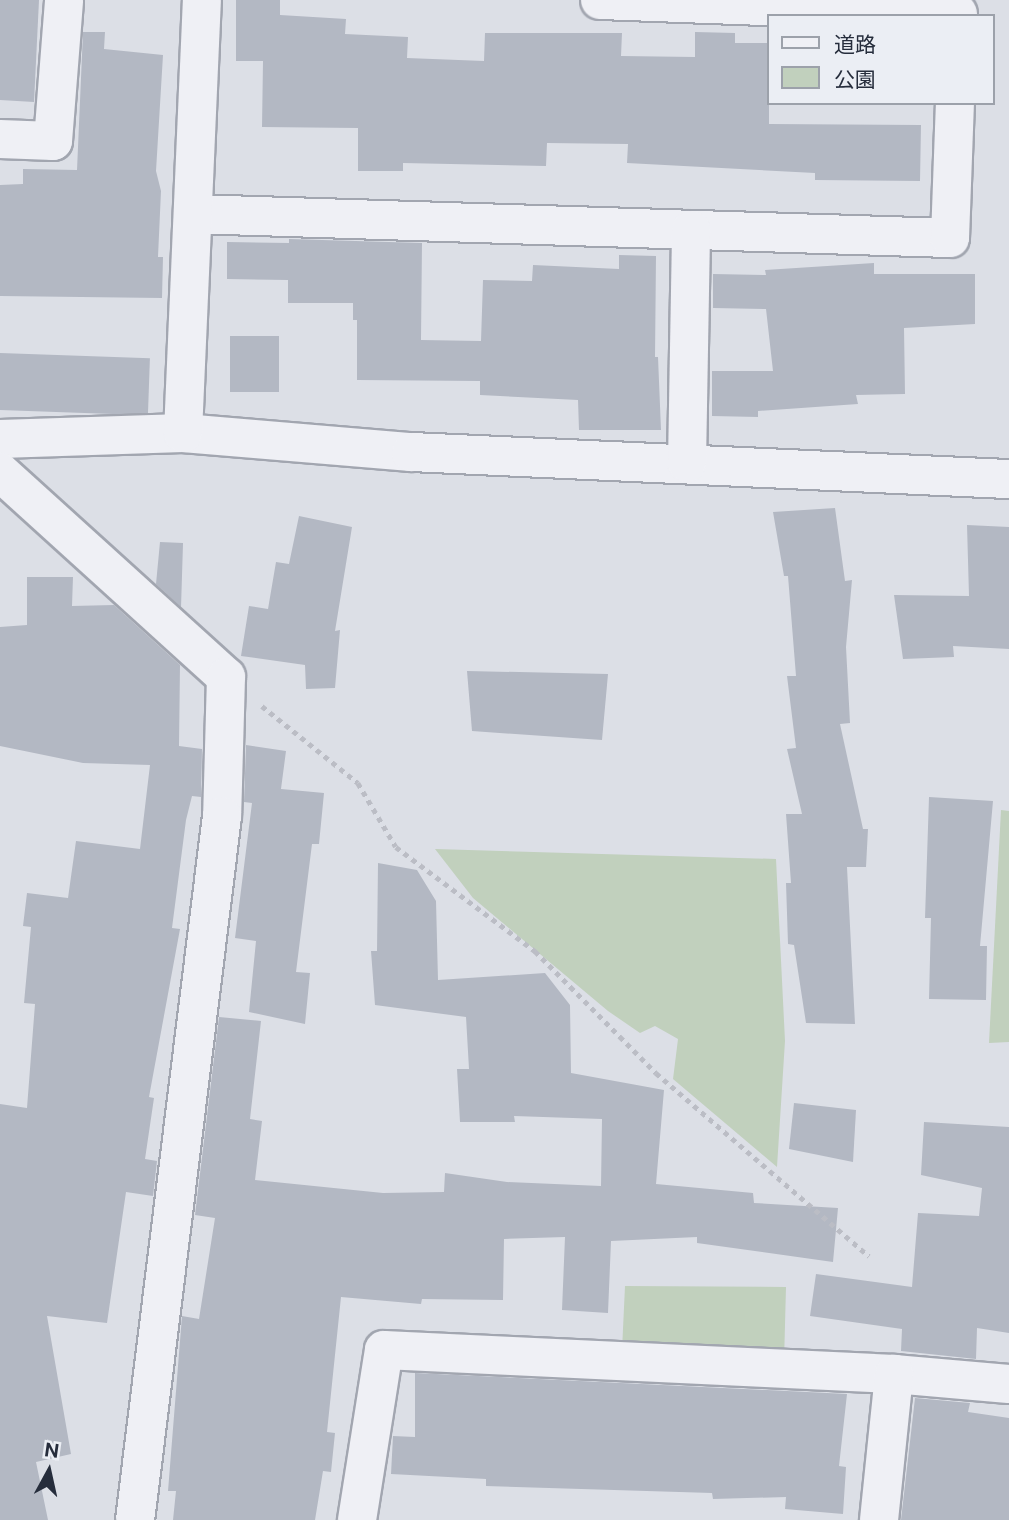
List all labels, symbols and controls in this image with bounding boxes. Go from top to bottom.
legend [768,14,995,105]
text: 道路 [834,32,876,57]
text: 公園 [834,67,876,92]
north arrow [14,1436,84,1506]
text: N [43,1438,61,1462]

